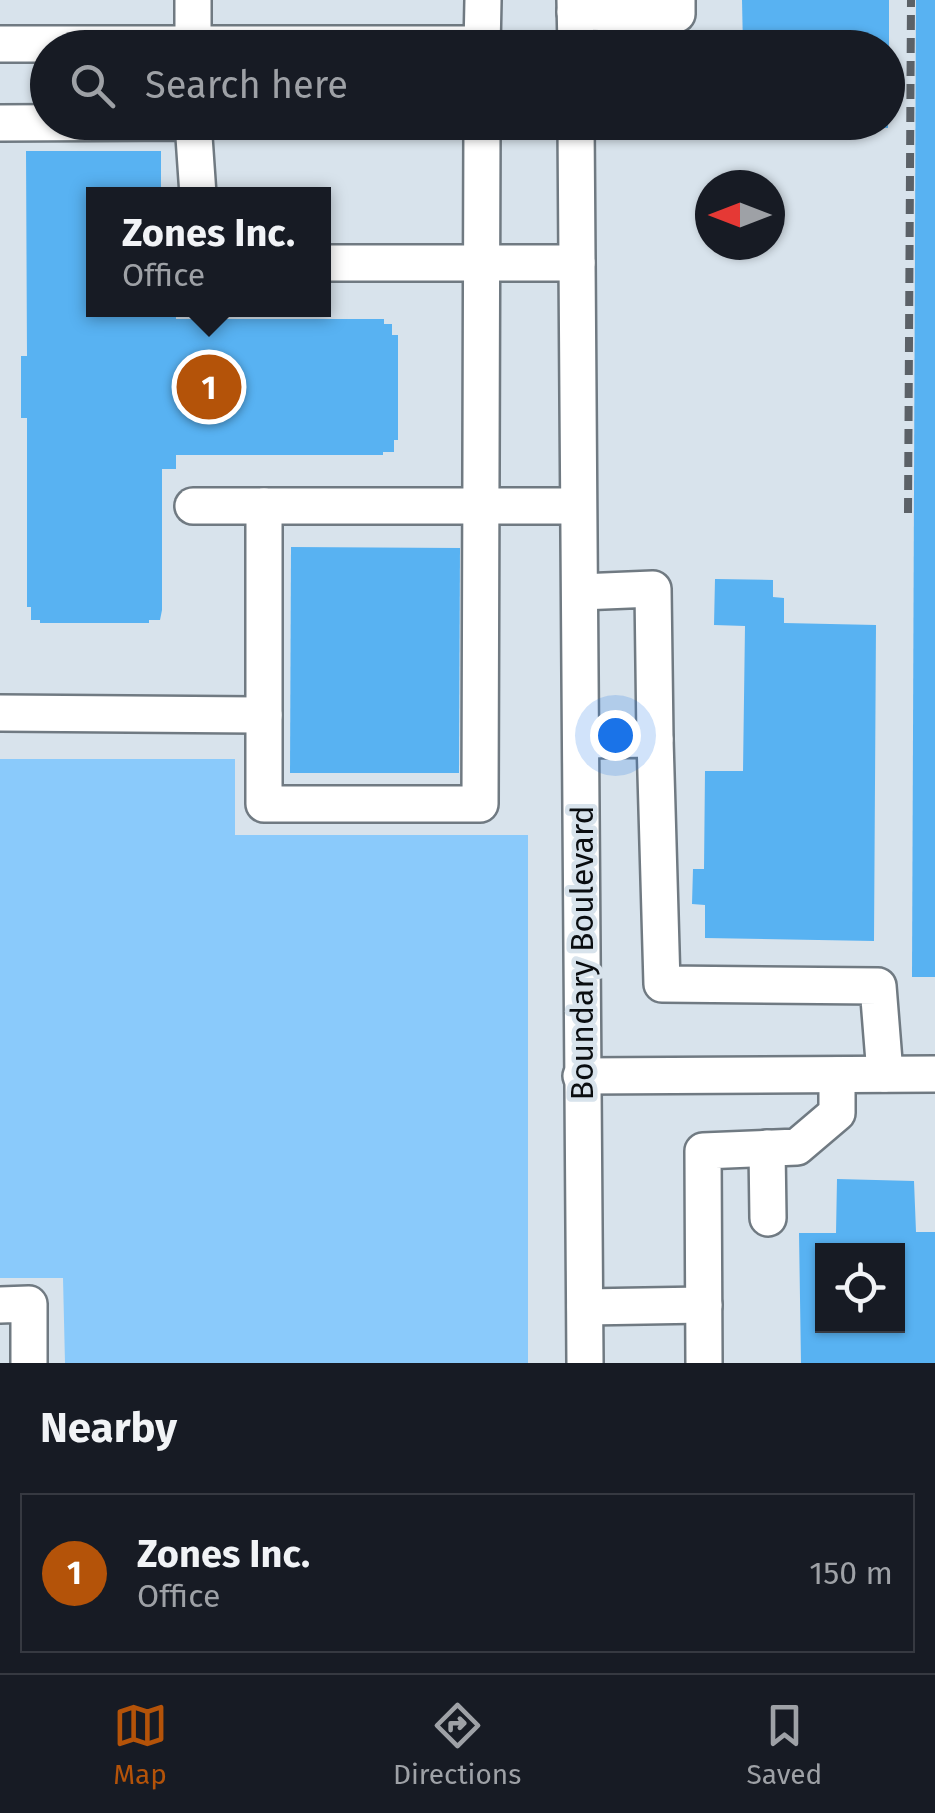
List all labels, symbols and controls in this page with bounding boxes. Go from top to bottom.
search box [30,30,905,140]
icon: search [65,58,120,113]
text: Search here [145,62,348,108]
north arrow [695,170,785,260]
popup [86,187,331,317]
text: Zones Inc. [122,210,295,256]
text: Office [122,256,205,294]
pin: 1 [176,350,242,424]
your location [590,710,641,761]
street label: Boundary Boulevard [563,805,601,1101]
map controls [815,1243,905,1333]
button: locate [815,1243,905,1333]
text: Nearby [40,1403,177,1453]
text: Zones Inc. [137,1531,310,1577]
text: 1 [67,1554,82,1592]
text: 150 m [809,1554,893,1592]
text: Office [137,1577,220,1615]
tab: Map [113,1698,168,1791]
tab: Directions [393,1698,521,1791]
tab: Saved [747,1698,822,1791]

